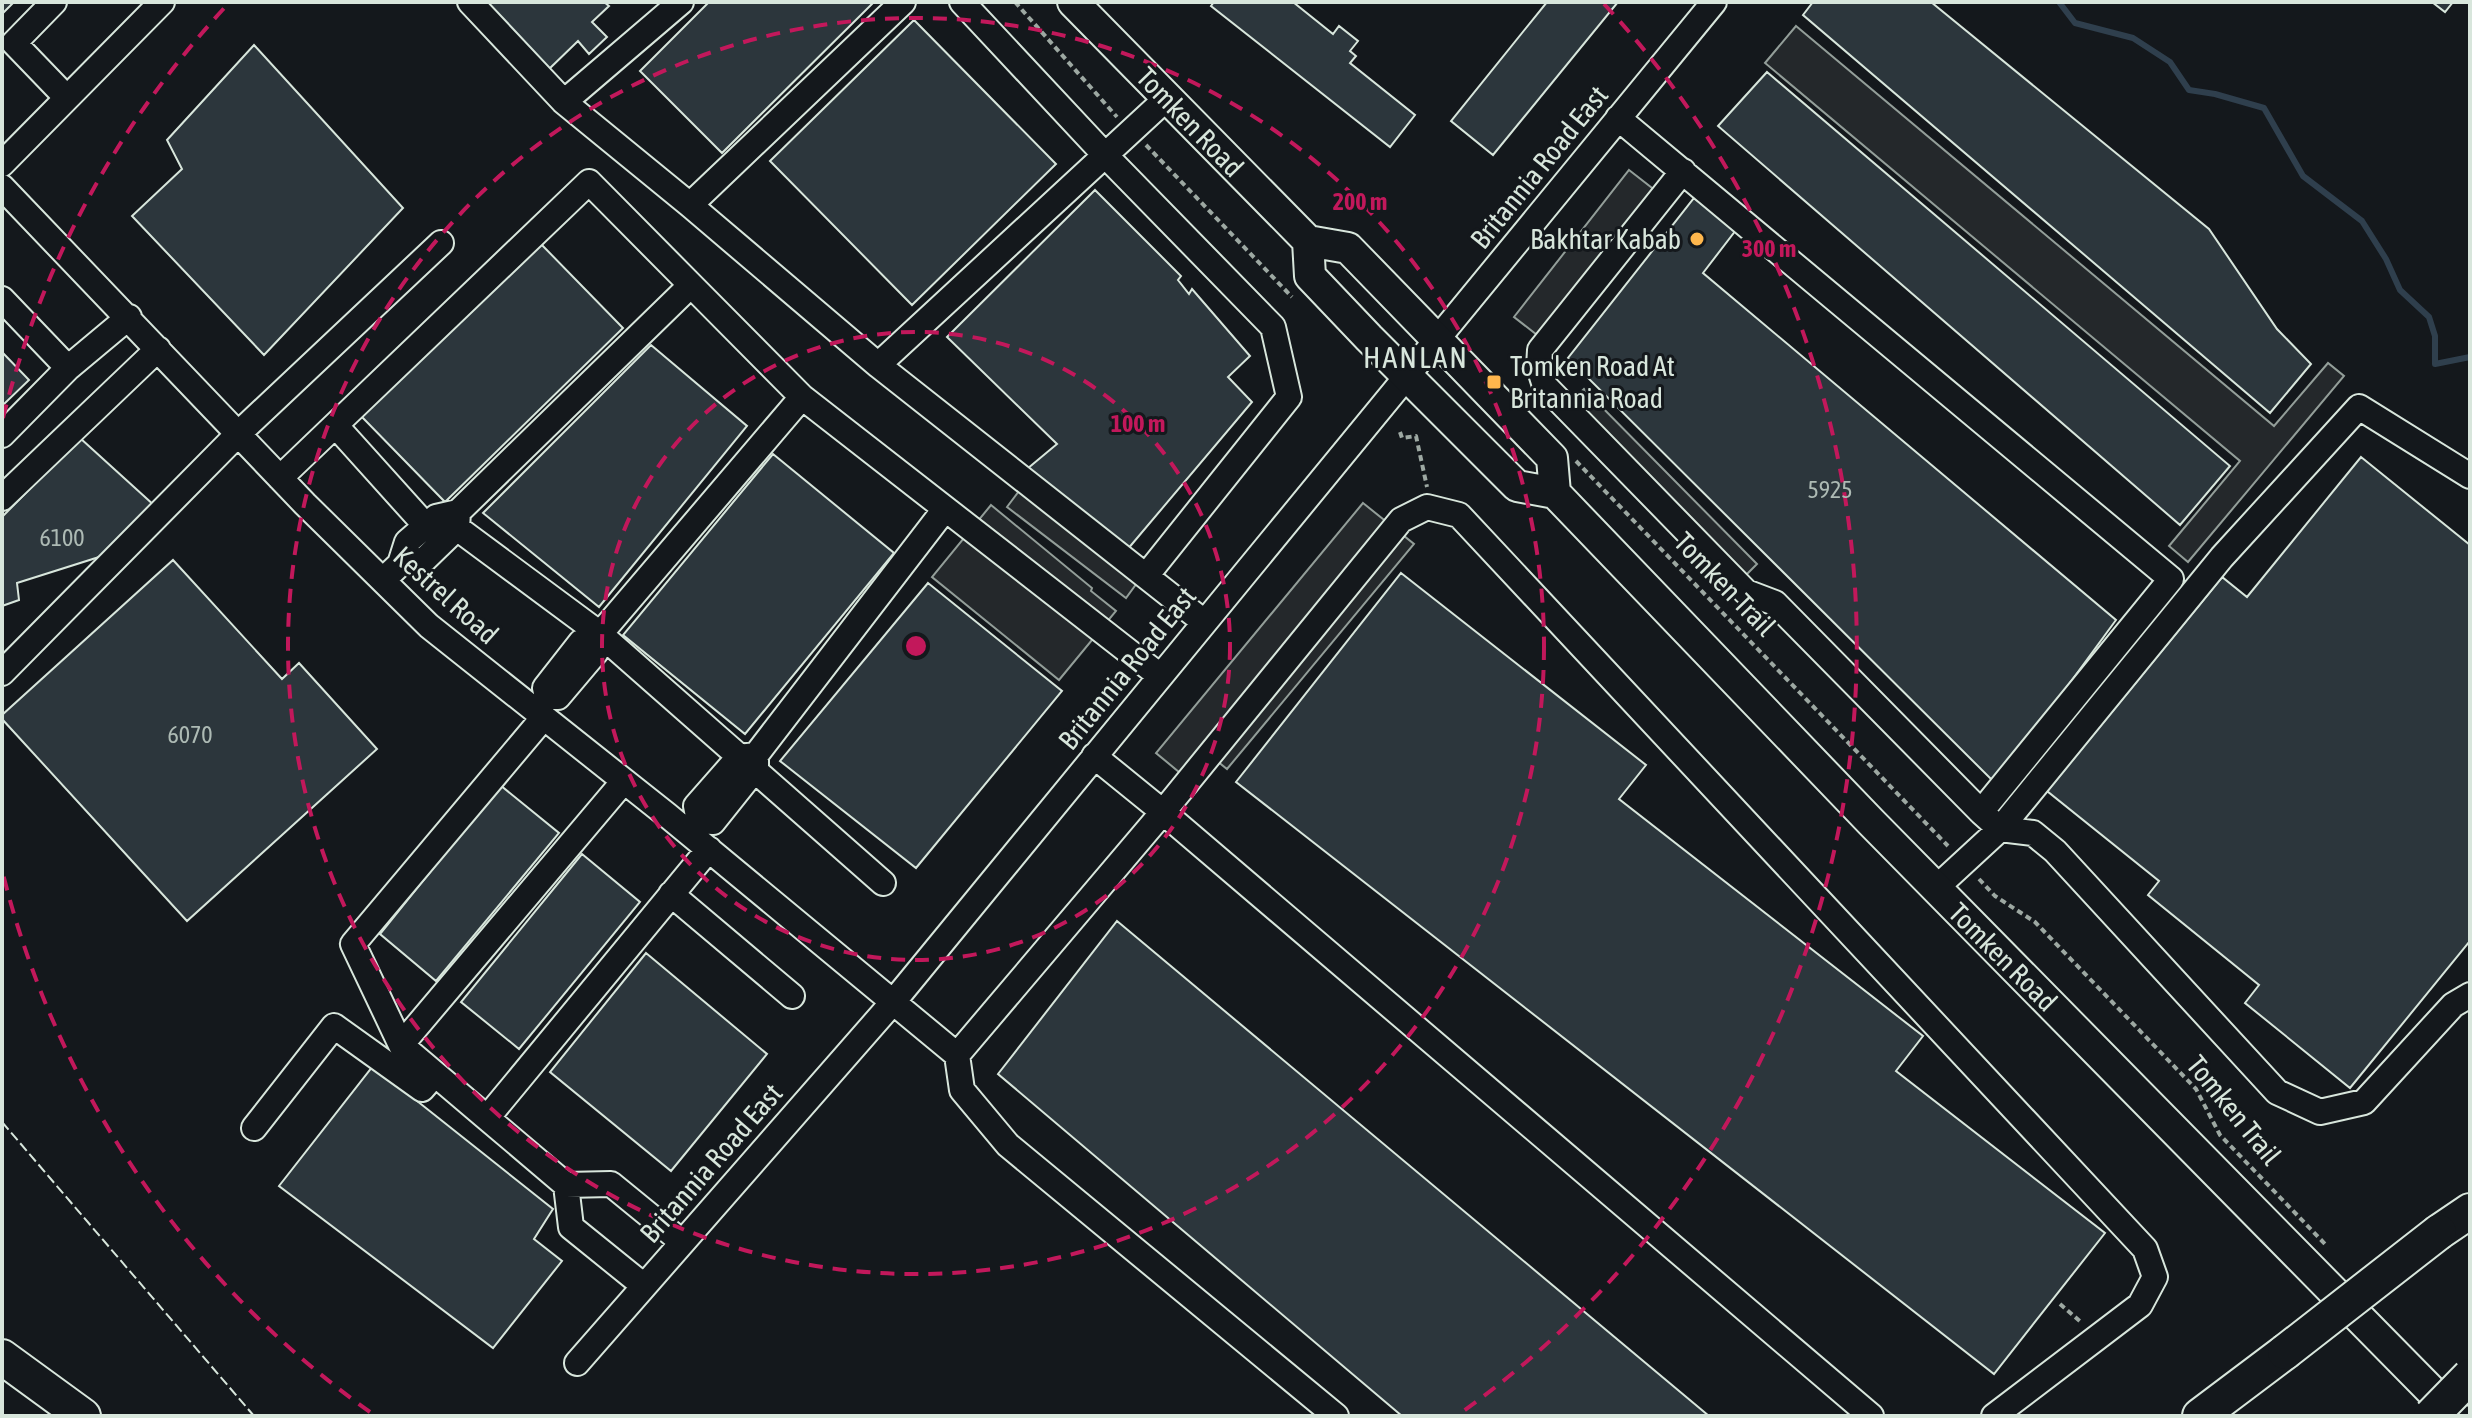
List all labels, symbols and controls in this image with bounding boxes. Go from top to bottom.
street label: Tomken Road [1130,61,1250,183]
street label: Britannia Road East [1464,79,1614,255]
text: 200 m [1333,188,1387,215]
place label: Bakhtar Kabab [1530,223,1681,255]
marker: Bakhtar Kabab [1688,230,1706,248]
text: 300 m [1742,235,1796,262]
district label: HANLAN [1363,340,1469,374]
place label: Tomken Road At Britannia Road [1510,350,1675,414]
marker: Tomken Road At Britannia Road [1485,373,1503,391]
text: 100 m [1111,410,1165,437]
house number: 5925 [1807,476,1853,503]
house number: 6100 [39,524,85,551]
street label: Tomken Trail [1668,526,1782,643]
street label: Kestrel Road [387,540,505,650]
street label: Britannia Road East [1052,580,1202,756]
centre of rings [902,632,930,660]
house number: 6070 [167,721,213,748]
street label: Tomken Road [1942,896,2064,1018]
street label: Tomken Trail [2180,1049,2288,1171]
street label: Britannia Road East [633,1077,789,1249]

